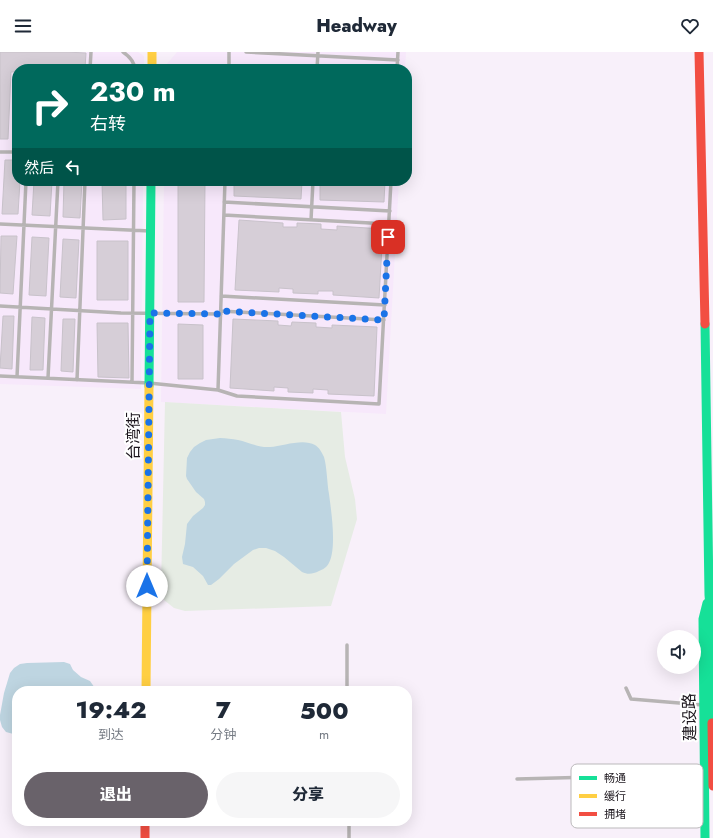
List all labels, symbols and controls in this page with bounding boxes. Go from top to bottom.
text: Headway [316,13,397,39]
icon: menu [12,15,34,37]
icon: heart [679,15,701,37]
text: 230 m [90,71,176,112]
icon: right [24,80,76,132]
text: 右转 [90,111,126,137]
icon: left [62,156,84,178]
text: 然后 [24,157,54,179]
pin [371,220,405,254]
icon: arrive [377,226,399,248]
street label: 台湾街 [122,412,145,460]
position arrow [126,565,168,607]
map controls [657,630,701,674]
button: sound [657,630,701,674]
text: 19:42 [76,692,147,727]
text: 7 [216,692,231,727]
text: 500 [300,693,348,728]
street label: 建设路 [678,693,701,741]
text: 到达 [98,725,124,744]
text: 分钟 [210,725,236,744]
text: m [319,725,329,744]
legend [571,764,703,828]
text: 畅通 [604,770,626,786]
button: 退出 [24,772,208,818]
button: 分享 [216,772,400,818]
text: 缓行 [604,788,626,804]
text: 拥堵 [604,806,626,822]

